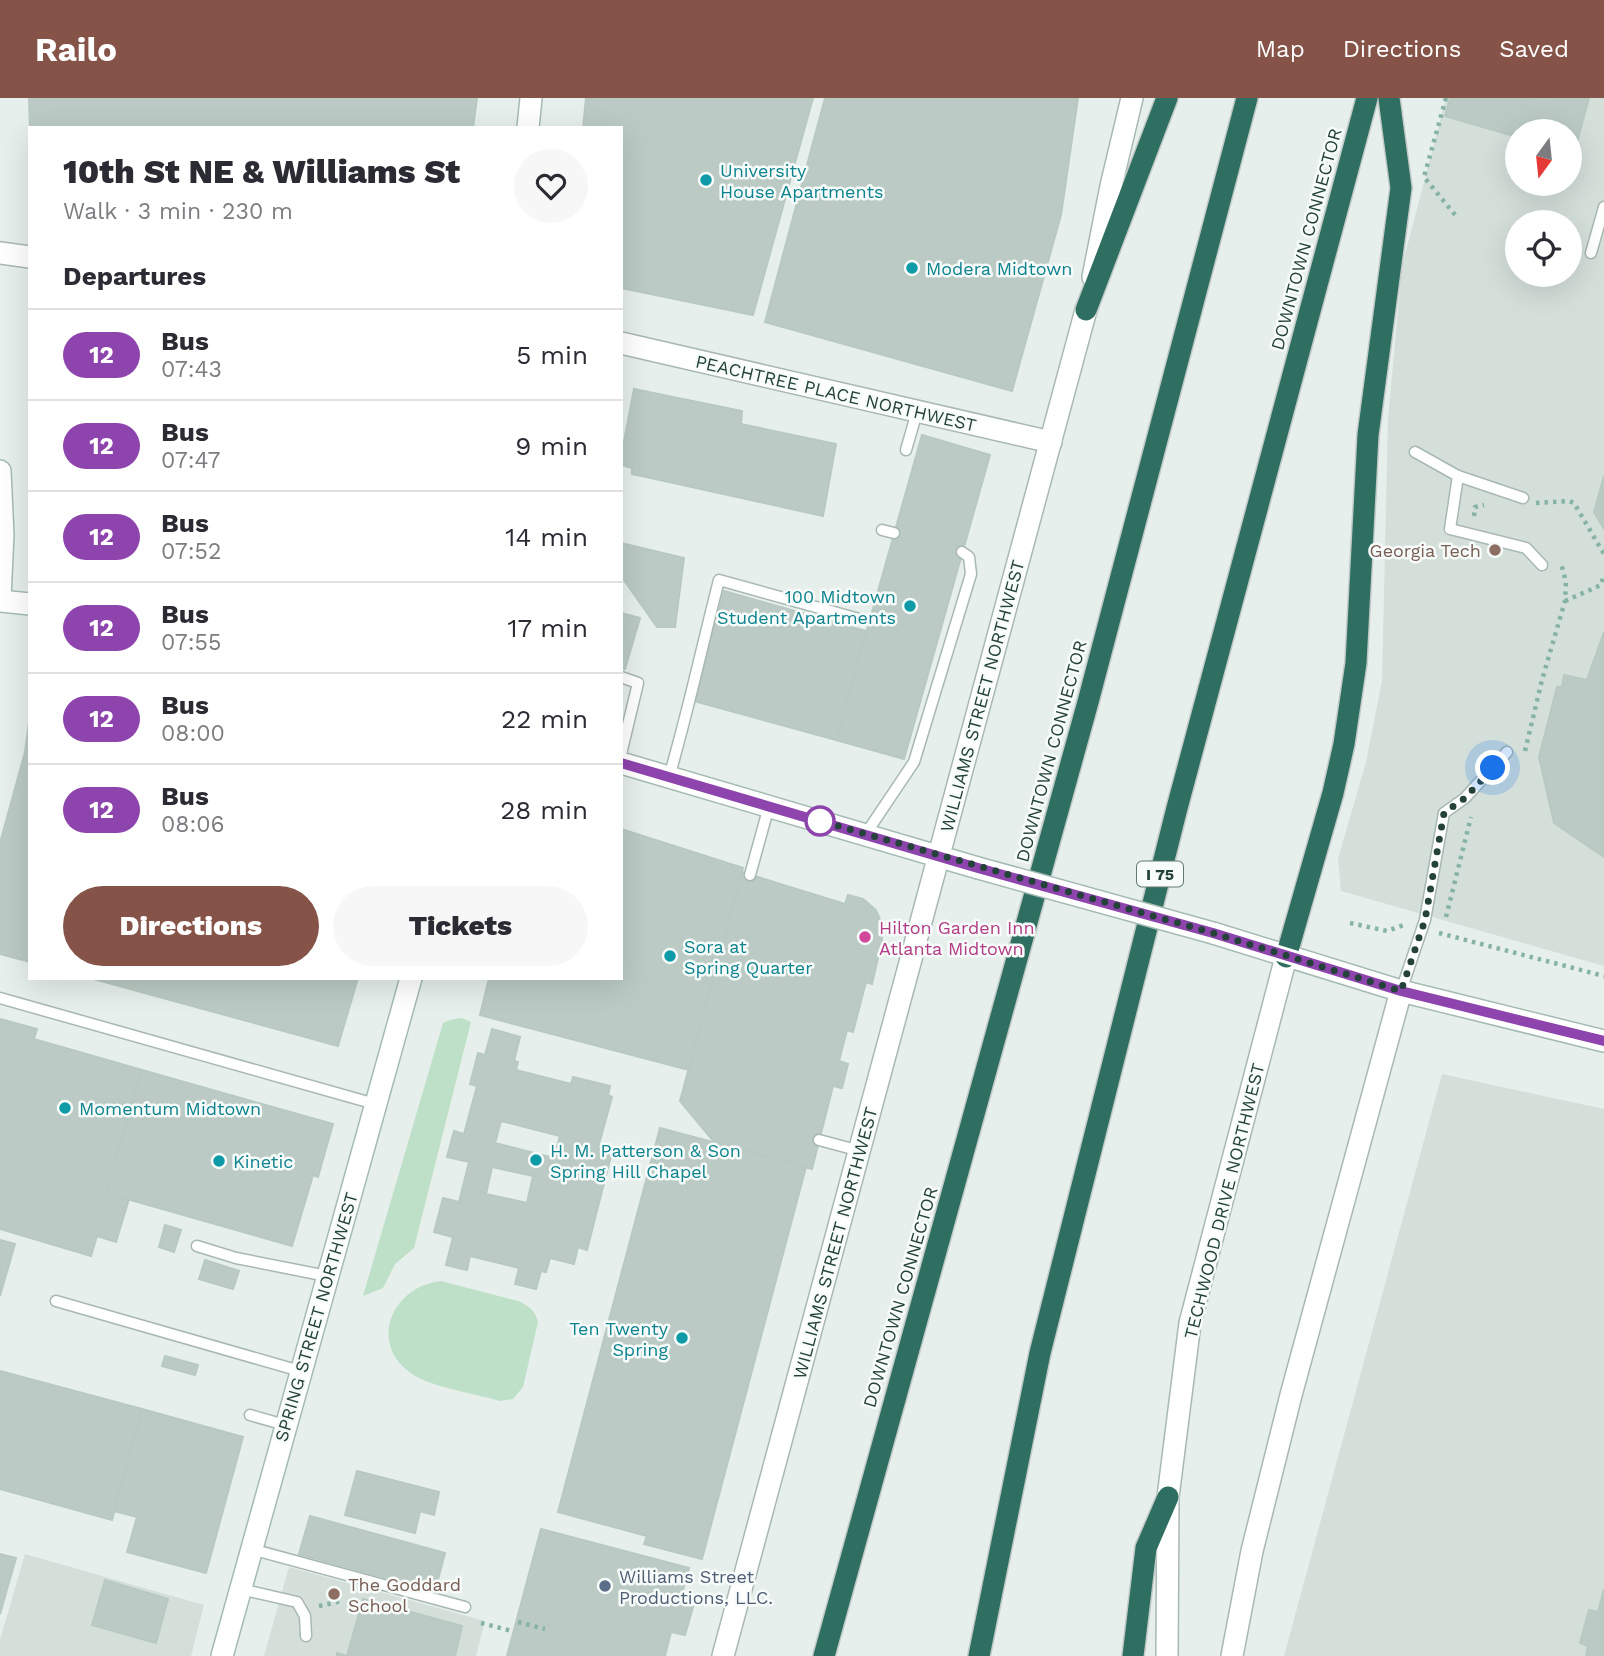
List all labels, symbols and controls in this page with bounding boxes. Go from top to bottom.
text: Railo [35,30,117,69]
text: Map [1256,35,1305,63]
text: Directions [1343,35,1461,63]
text: Saved [1499,35,1569,63]
north arrow [1505,119,1582,196]
map controls [1505,119,1582,287]
street label: DOWNTOWN CONNECTOR [1266,126,1346,352]
button: heart [514,149,588,223]
text: 10th St NE & Williams St [63,152,460,191]
place label: University House Apartments [720,160,884,202]
marker: University House Apartments [698,172,714,188]
text: Walk · 3 min · 230 m [63,198,293,225]
button: locate [1505,210,1582,287]
place label: Modera Midtown [926,258,1072,279]
marker: Modera Midtown [904,260,920,276]
text: Departures [63,261,206,291]
text: Bus [161,326,209,356]
text: 5 min [516,340,588,370]
text: 12 [89,341,114,369]
street label: PEACHTREE PLACE NORTHWEST [693,350,979,436]
text: 07:43 [161,356,222,383]
text: Bus [161,417,209,447]
text: 9 min [515,431,588,461]
text: 12 [89,432,114,460]
text: 07:47 [161,447,220,474]
text: Bus [161,508,209,538]
text: 14 min [505,522,588,552]
text: 12 [89,523,114,551]
text: 07:52 [161,538,221,565]
place label: Georgia Tech [1370,540,1481,561]
marker: Georgia Tech [1487,542,1503,558]
street label: WILLIAMS STREET NORTHWEST [936,558,1029,834]
place label: 100 Midtown Student Apartments [717,586,896,628]
marker: 100 Midtown Student Apartments [902,598,918,614]
text: Bus [161,599,209,629]
text: 17 min [507,613,588,643]
text: 12 [89,614,114,642]
text: 07:55 [161,629,221,656]
street label: DOWNTOWN CONNECTOR [1011,638,1091,864]
text: Bus [161,690,209,720]
text: 22 min [501,704,588,734]
text: 12 [89,705,114,733]
text: 08:00 [161,720,225,747]
your location [1475,750,1510,785]
text: Bus [161,781,209,811]
text: 28 min [500,795,588,825]
text: 12 [89,796,114,824]
unlabelled marker [805,806,835,836]
text: 08:06 [161,811,225,838]
road number: I 75 [1137,862,1183,887]
button: Directions [63,886,319,966]
button: Tickets [333,886,588,966]
place label: Hilton Garden Inn Atlanta Midtown [879,917,1035,959]
marker: Hilton Garden Inn Atlanta Midtown [857,929,873,945]
place label: Sora at Spring Quarter [684,936,813,978]
marker: Sora at Spring Quarter [662,948,678,964]
street label: TECHWOOD DRIVE NORTHWEST [1180,1061,1269,1341]
place label: Momentum Midtown [79,1098,261,1119]
marker: Momentum Midtown [57,1100,73,1116]
street label: WILLIAMS STREET NORTHWEST [789,1105,882,1381]
place label: H. M. Patterson & Son Spring Hill Chapel [550,1140,741,1182]
place label: Kinetic [233,1151,293,1172]
marker: H. M. Patterson & Son Spring Hill Chapel [528,1152,544,1168]
marker: Kinetic [211,1153,227,1169]
street label: DOWNTOWN CONNECTOR [858,1184,942,1410]
street label: SPRING STREET NORTHWEST [270,1190,362,1444]
place label: Ten Twenty Spring [569,1318,669,1360]
marker: Ten Twenty Spring [674,1330,690,1346]
place label: Williams Street Productions, LLC. [619,1566,773,1608]
place label: The Goddard School [348,1574,461,1616]
marker: Williams Street Productions, LLC. [597,1578,613,1594]
marker: The Goddard School [326,1586,342,1602]

